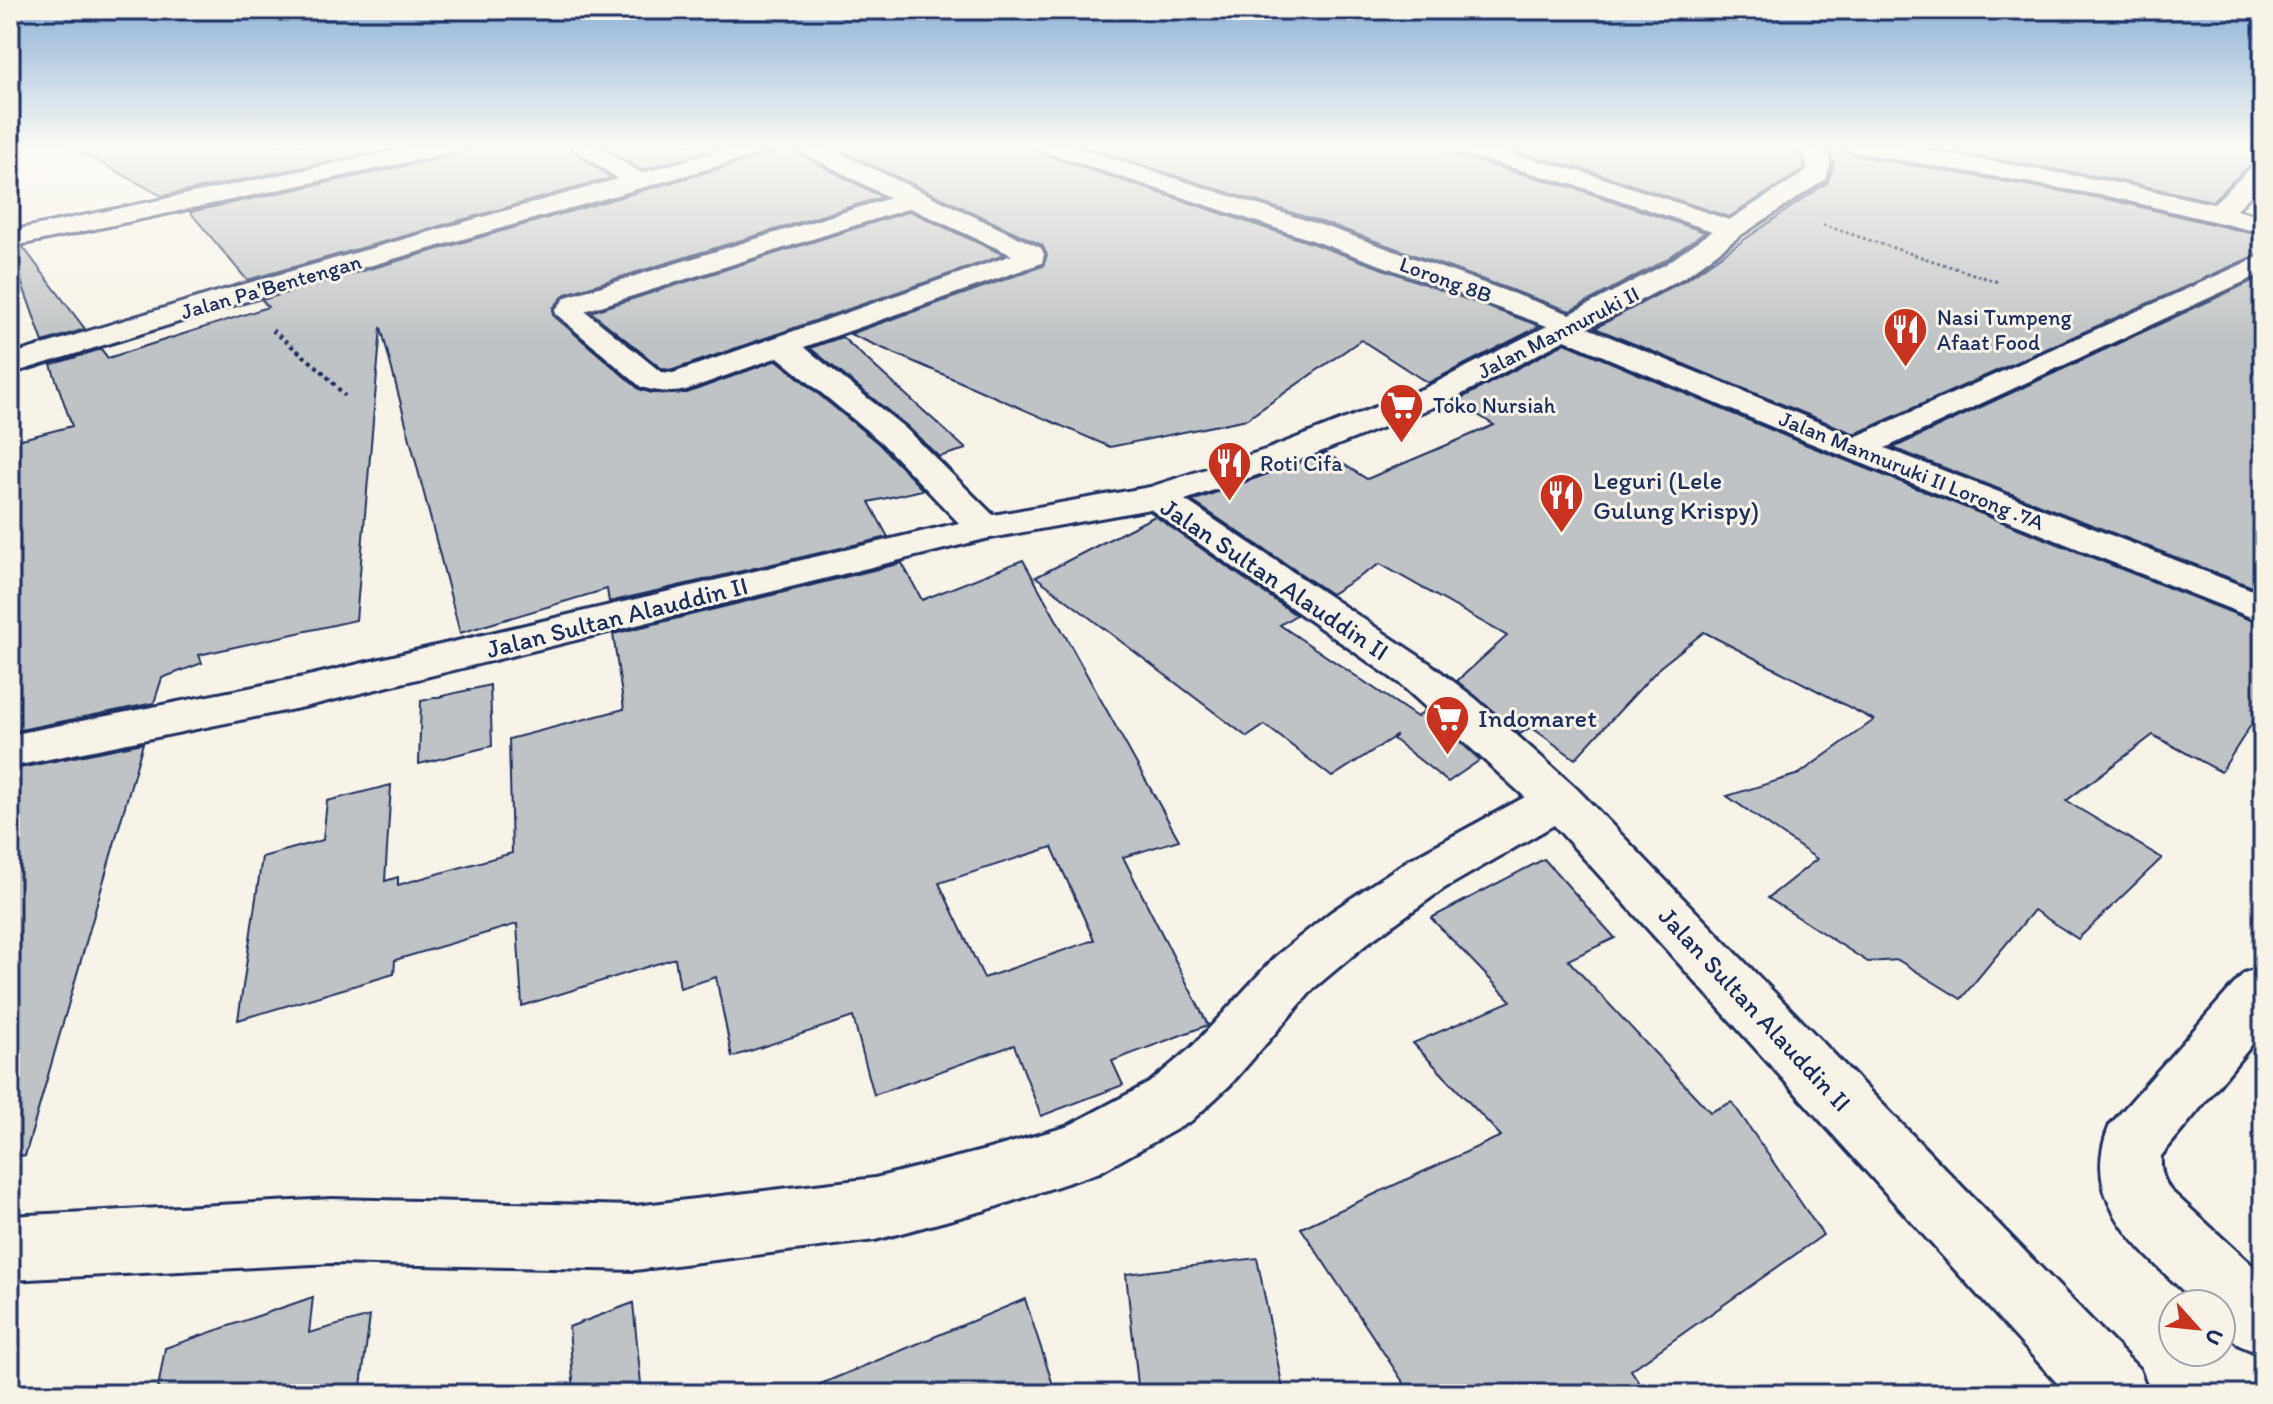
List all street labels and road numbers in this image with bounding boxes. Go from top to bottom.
street label: Jalan Pa'Bentengan [178,248,365,325]
street label: Lorong 8B [1396,250,1496,309]
street label: Jalan Mannuruki II [1473,280,1644,385]
street label: Jalan Mannuruki II Lorong .7A [1775,405,2048,536]
street label: Jalan Sultan Alauddin II [1155,491,1395,667]
street label: Jalan Sultan Alauddin II [483,569,751,665]
street label: Jalan Sultan Alauddin II [1652,900,1858,1118]

